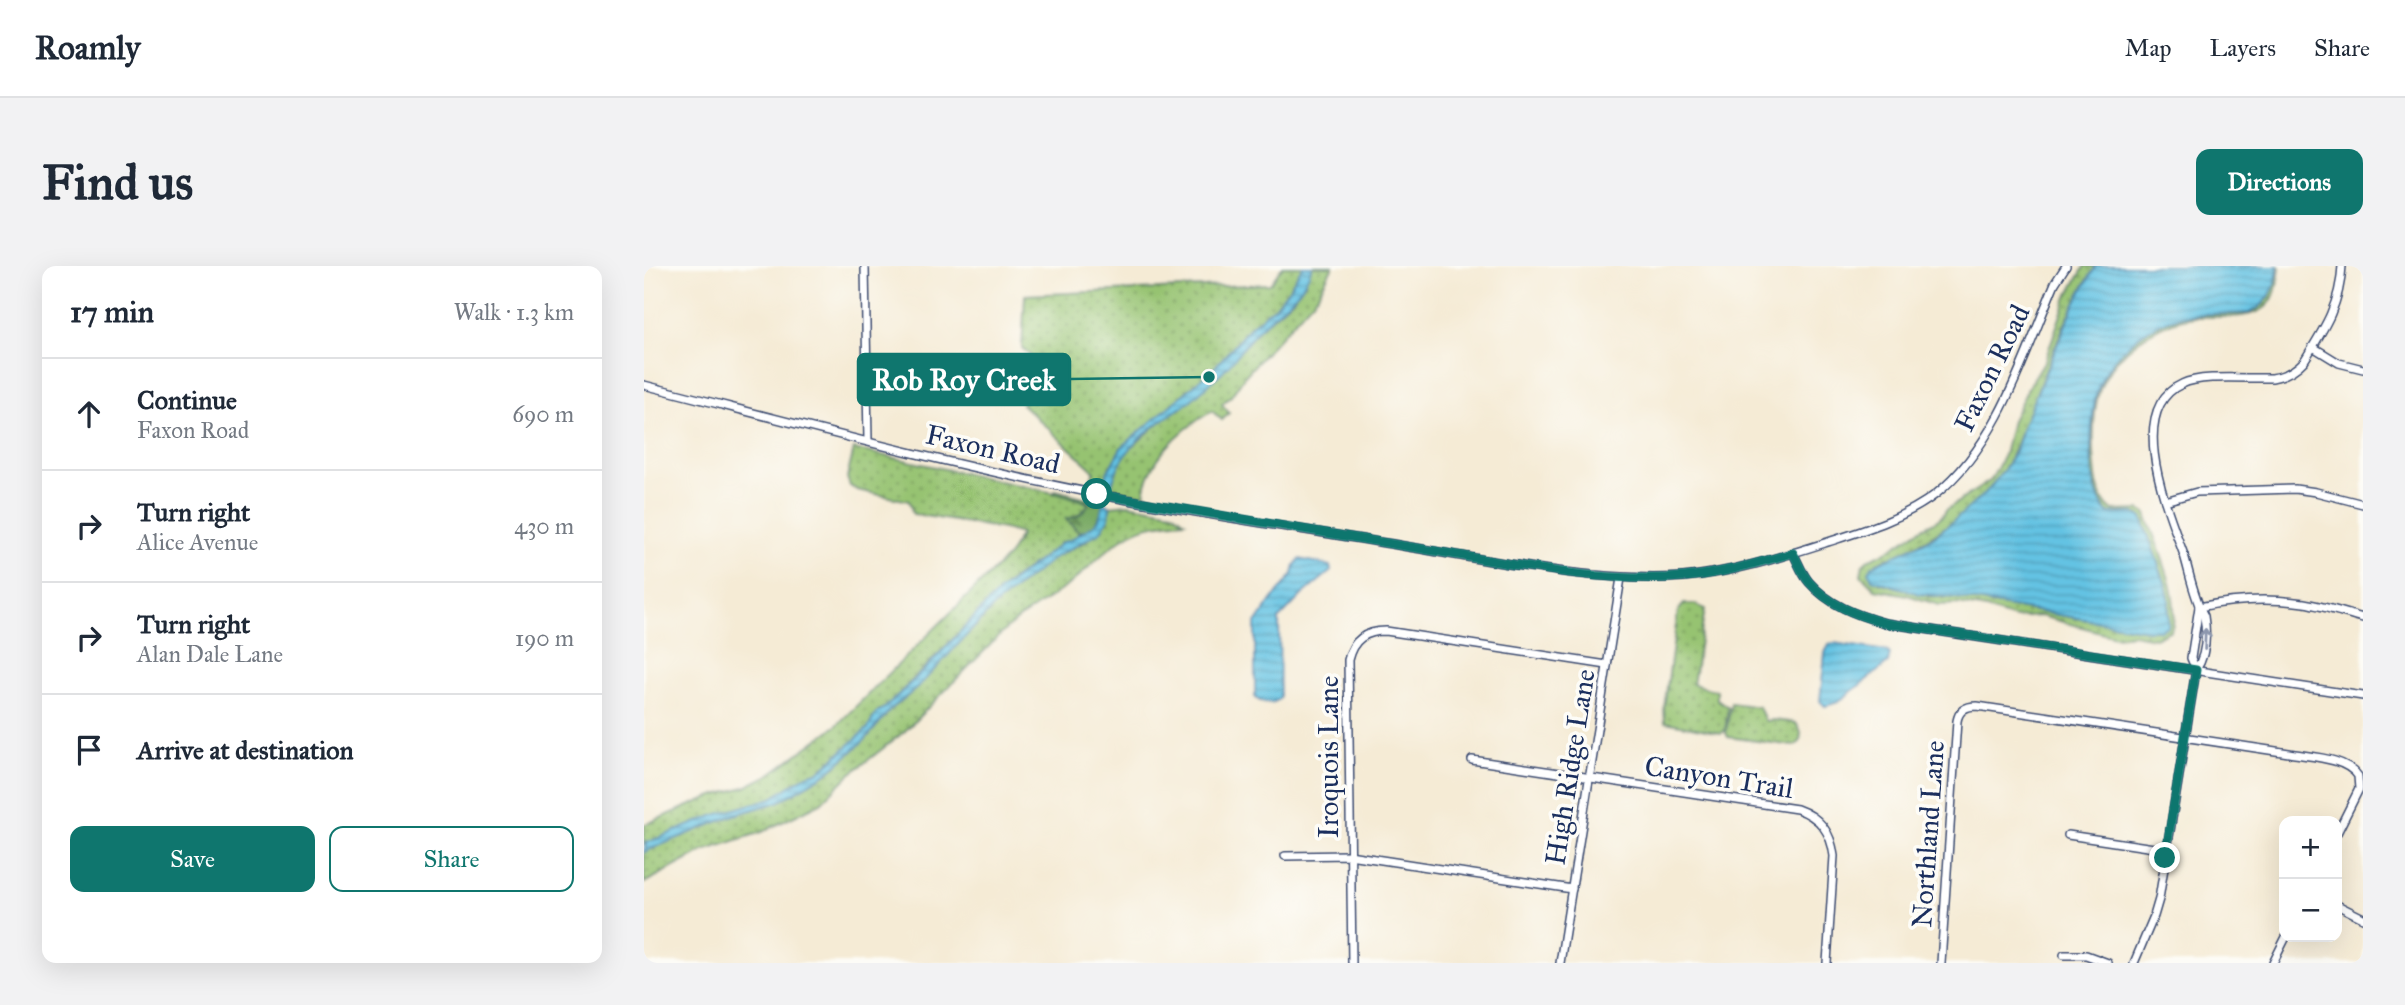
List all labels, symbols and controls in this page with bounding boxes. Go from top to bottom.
text: Roamly [35,28,140,68]
text: Map [2125,33,2172,63]
text: Layers [2210,33,2276,63]
text: Share [2314,33,2370,63]
button: Directions [2196,149,2363,215]
text: Find us [42,153,193,212]
text: 17 min [70,294,154,330]
text: Walk · 1.3 km [454,298,574,326]
street label: Faxon Road [1946,299,2038,437]
callout: Rob Roy Creek [858,354,1070,405]
text: Rob Roy Creek [872,362,1057,398]
text: Continue [137,384,237,416]
icon: ahead [70,395,108,433]
text: 690 m [512,400,574,428]
text: Faxon Road [137,416,249,444]
street label: Faxon Road [922,417,1064,481]
route start [1081,478,1112,509]
text: Turn right [137,496,250,528]
icon: right [70,507,108,545]
text: 430 m [514,512,574,540]
text: Alice Avenue [137,528,258,556]
text: Turn right [137,608,250,640]
icon: right [70,619,108,657]
text: 190 m [515,624,574,652]
one-way arrow [2198,628,2211,651]
text: Alan Dale Lane [137,640,283,668]
street label: High Ridge Lane [1537,666,1603,868]
street label: Iroquois Lane [1311,676,1346,838]
icon: arrive [70,731,108,769]
text: Arrive at destination [137,734,354,766]
street label: Northland Lane [1904,739,1952,929]
street label: Canyon Trail [1642,748,1796,806]
map controls [2279,816,2342,942]
button: + [2279,816,2342,879]
button: Save [70,826,315,892]
button: Share [329,826,574,892]
route end [2149,842,2180,873]
button: − [2279,879,2342,942]

